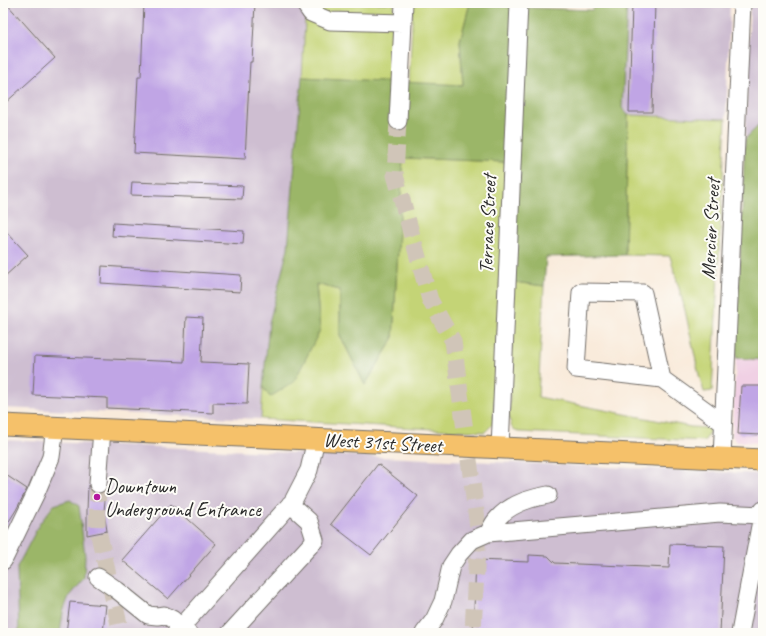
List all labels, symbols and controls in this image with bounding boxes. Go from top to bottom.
street label: Terrace Street [473,171,502,274]
street label: Mercier Street [695,175,726,280]
street label: West 31st Street [323,427,445,458]
place label: Downtown Underground Entrance [105,474,262,522]
marker: Downtown Underground Entrance [92,492,102,502]

